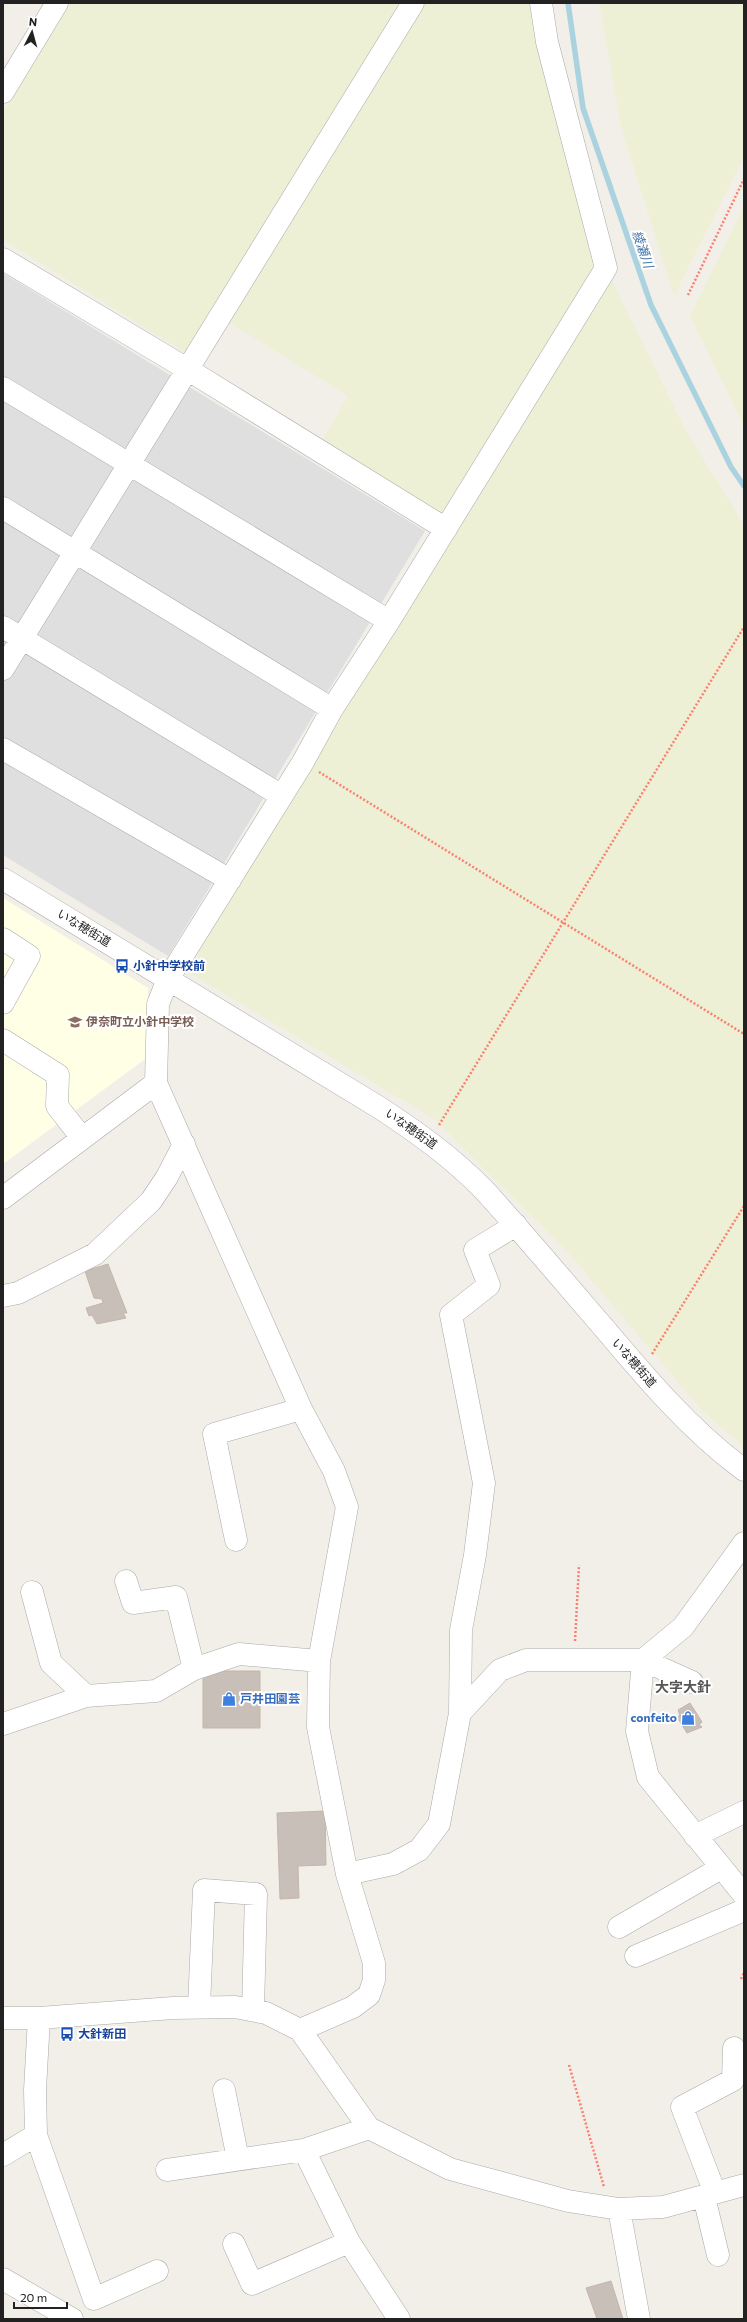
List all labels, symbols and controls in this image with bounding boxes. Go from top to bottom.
north arrow [12,12,52,52]
text: N [28,15,38,28]
water label: 綾瀬川 [629,228,658,272]
street label: いな穂街道 [55,906,114,949]
bus stop icon: 小針中学校前 [114,958,130,974]
place label: 小針中学校前 [133,958,205,972]
school or university icon: 伊奈町立小針中学校 [67,1014,83,1030]
place label: 伊奈町立小針中学校 [86,1014,194,1028]
street label: いな穂街道 [383,1105,440,1151]
street label: いな穂街道 [610,1335,660,1390]
district label: 大字大針 [655,1678,711,1695]
shop icon: 戸井田園芸 [221,1691,237,1707]
place label: 戸井田園芸 [240,1691,300,1705]
place label: confeito [631,1710,677,1724]
shop icon: confeito [680,1710,696,1726]
bus stop icon: 大針新田 [59,2026,75,2042]
place label: 大針新田 [78,2026,126,2040]
scale bar [14,2284,67,2310]
text: 20 m [20,2290,47,2304]

